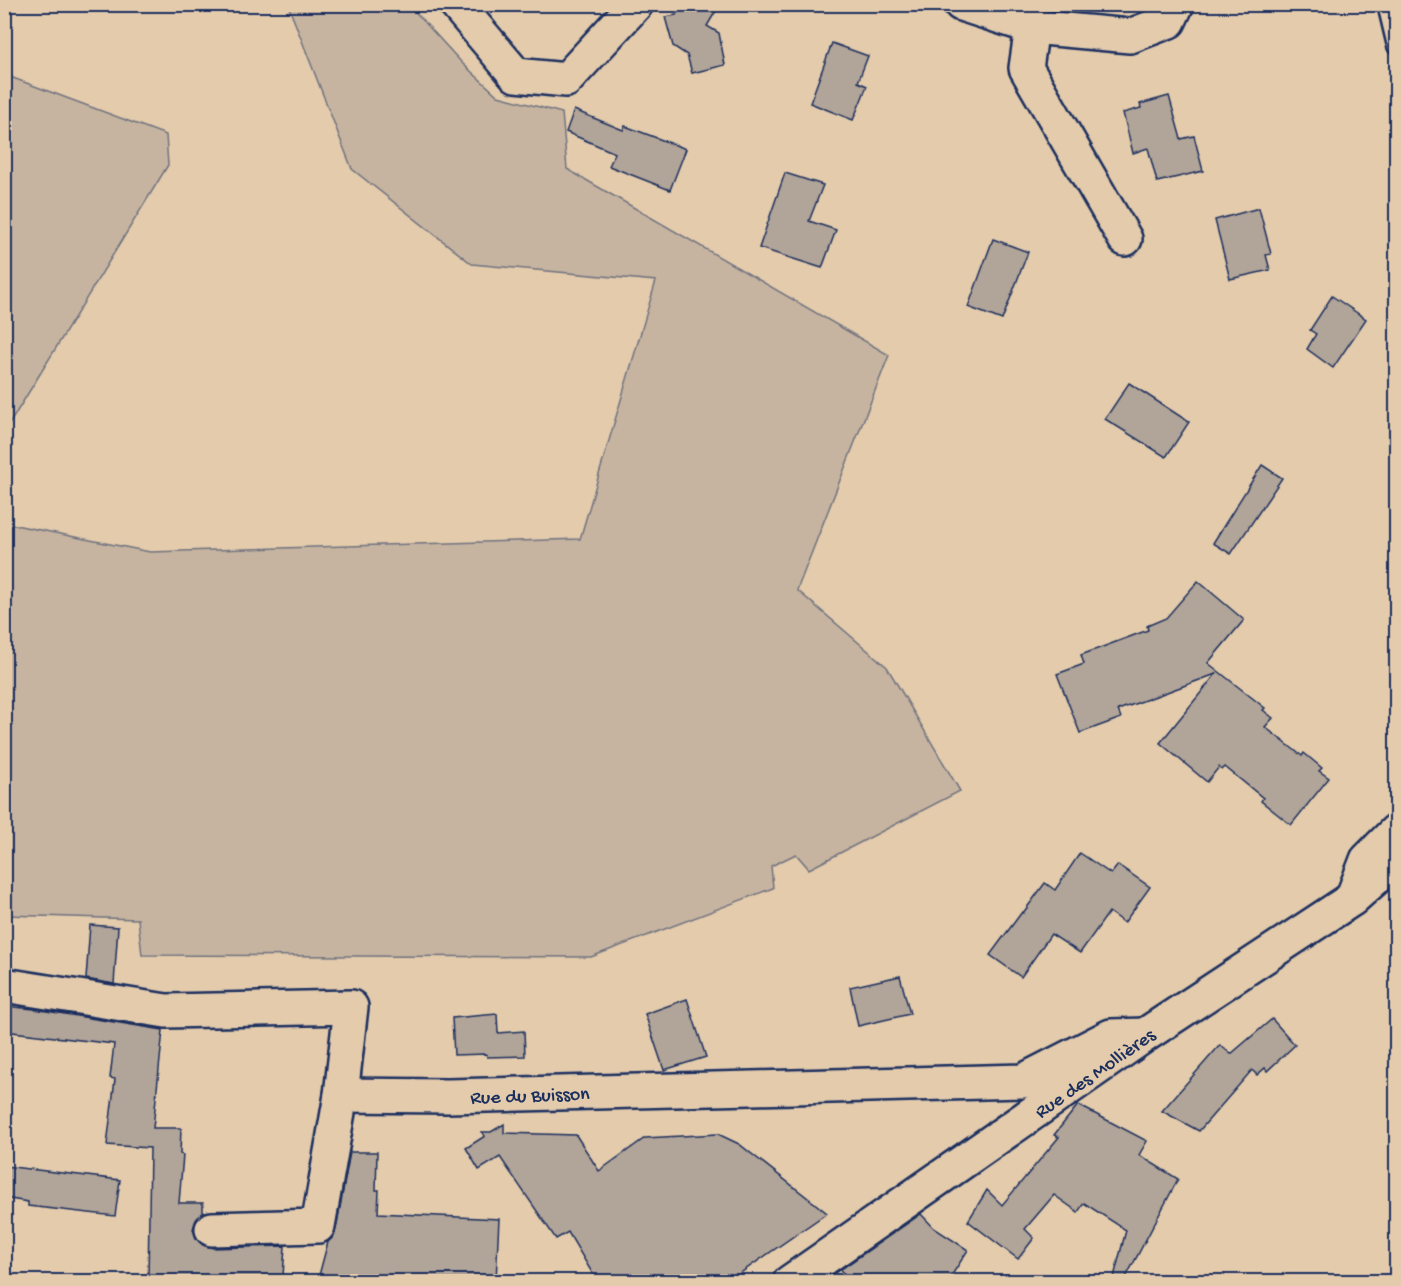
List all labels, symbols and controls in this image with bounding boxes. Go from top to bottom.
street label: Rue des Mollières [1031,1024,1161,1125]
street label: Rue du Buisson [470,1084,591,1111]

